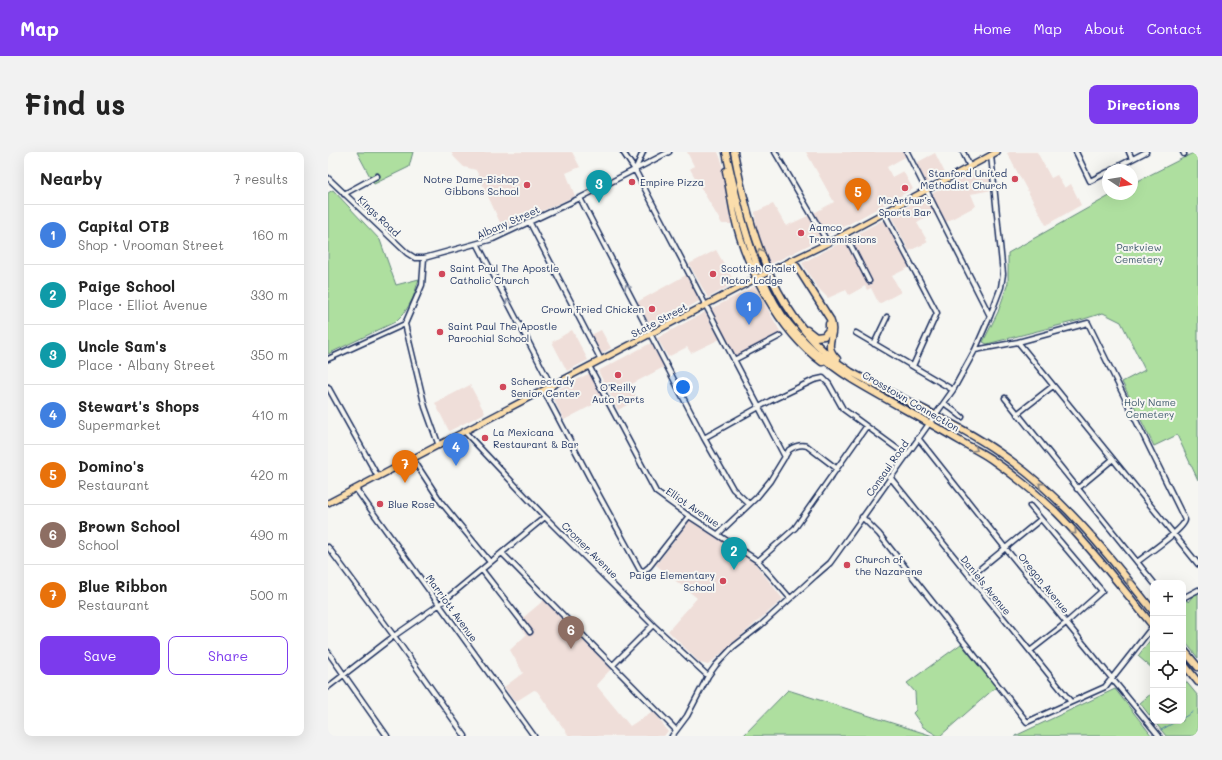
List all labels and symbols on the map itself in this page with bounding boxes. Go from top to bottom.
north arrow [1102,164,1138,200]
place label: Stanford United Methodist Church [920,166,1007,192]
pin: 3 [586,170,612,203]
place label: Notre Dame-Bishop Gibbons School [424,172,519,198]
marker: Stanford United Methodist Church [1010,174,1020,184]
place label: Empire Pizza [640,175,704,189]
marker: Empire Pizza [627,177,637,187]
pin: 5 [845,178,871,211]
marker: Notre Dame-Bishop Gibbons School [522,180,532,190]
marker: McArthur's Sports Bar [900,183,910,193]
street label: Kings Road [355,192,403,240]
place label: McArthur's Sports Bar [878,193,932,219]
street label: Albany Street [474,202,542,242]
place label: Aamco Transmissions [809,220,876,246]
marker: Aamco Transmissions [796,228,806,238]
park label: Parkview Cemetery [1115,240,1163,266]
one-way arrow [756,248,765,255]
place label: Saint Paul The Apostle Catholic Church [450,261,559,287]
place label: Scottish Chalet Motor Lodge [721,261,796,287]
marker: Saint Paul The Apostle Catholic Church [437,269,447,279]
marker: Scottish Chalet Motor Lodge [708,269,718,279]
one-way arrow [624,284,632,291]
pin: 1 [736,292,762,325]
one-way arrow [505,299,513,307]
street label: State Street [628,299,690,341]
place label: Crown Fried Chicken [541,302,644,316]
marker: Crown Fried Chicken [647,304,657,314]
place label: Saint Paul The Apostle Parochial School [448,319,557,345]
marker: Saint Paul The Apostle Parochial School [435,327,445,337]
street label: Crosstown Connection [860,367,962,435]
marker: O'Reilly Auto Parts [613,370,623,380]
place label: Schenectady Senior Center [511,374,580,400]
your location [673,377,693,397]
place label: O'Reilly Auto Parts [592,380,644,406]
marker: Schenectady Senior Center [498,382,508,392]
park label: Holy Name Cemetery [1124,395,1176,421]
place label: La Mexicana Restaurant & Bar [493,425,579,451]
pin: 4 [443,433,469,466]
marker: La Mexicana Restaurant & Bar [480,433,490,443]
street label: Consaul Road [862,437,912,499]
one-way arrow [971,445,978,452]
pin: 7 [392,450,418,483]
one-way arrow [1039,482,1046,489]
street label: Elliot Avenue [663,484,723,530]
place label: Blue Rose [388,497,435,511]
marker: Blue Rose [375,499,385,509]
street label: Cromer Avenue [559,519,621,581]
one-way arrow [1070,527,1077,535]
pin: 2 [721,537,747,570]
street label: Oregon Avenue [1015,550,1073,616]
place label: Church of the Nazarene [855,552,923,578]
street label: Daniels Avenue [958,552,1014,618]
marker: Church of the Nazarene [842,560,852,570]
place label: Paige Elementary School [629,568,715,594]
street label: Marriott Avenue [423,572,481,644]
marker: Paige Elementary School [718,576,728,586]
one-way arrow [1126,578,1133,585]
pin: 6 [558,616,584,649]

